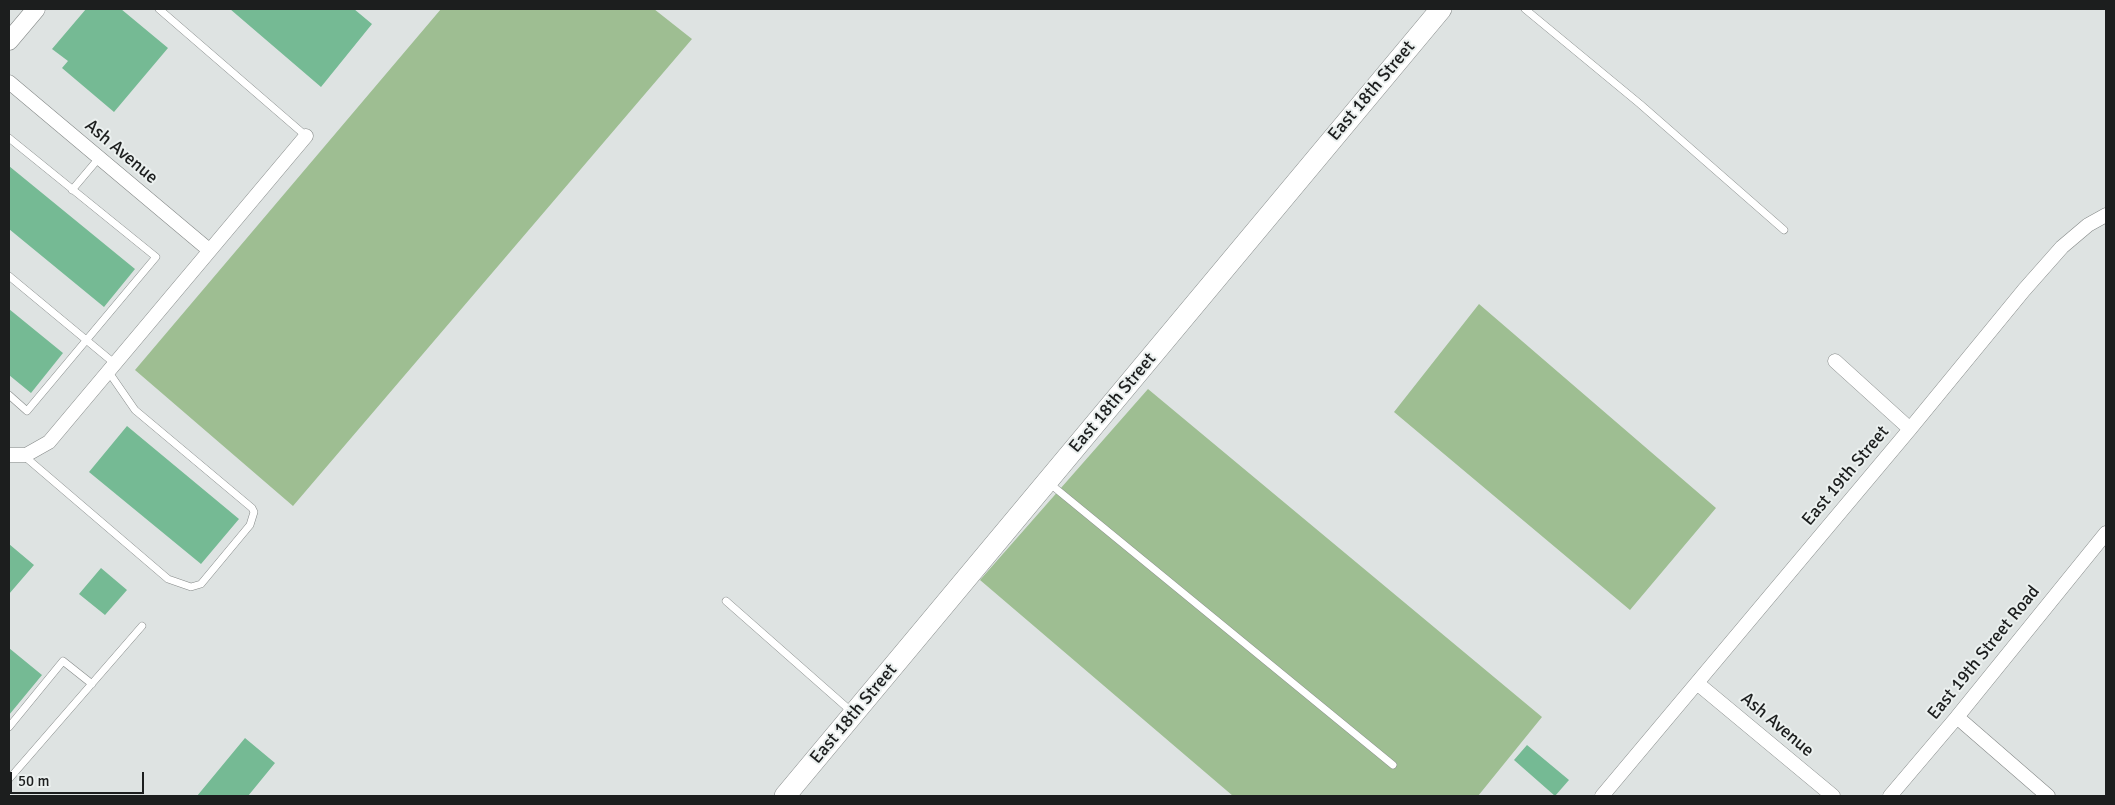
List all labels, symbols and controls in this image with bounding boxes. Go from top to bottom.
street label: East 18th Street [1324,37,1420,145]
street label: Ash Avenue [80,115,162,189]
street label: East 18th Street [1065,349,1161,457]
street label: East 19th Street [1798,422,1894,530]
street label: East 19th Street Road [1923,582,2045,724]
street label: East 18th Street [806,660,902,768]
street label: Ash Avenue [1736,688,1818,762]
scale bar [12,762,146,794]
text: 50 m [18,772,49,790]

